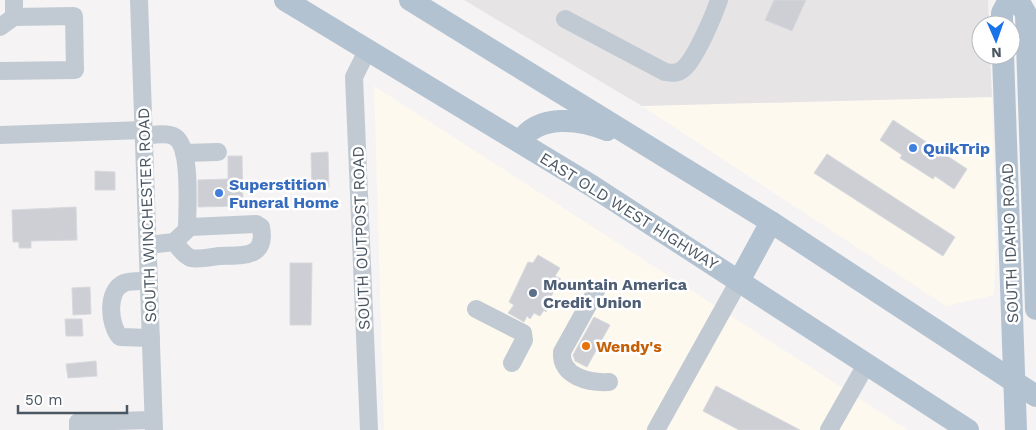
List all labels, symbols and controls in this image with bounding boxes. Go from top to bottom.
north arrow [971,15,1021,65]
text: N [991,45,1002,61]
street label: SOUTH WINCHESTER ROAD [134,107,160,323]
place label: QuikTrip [923,139,990,158]
marker: QuikTrip [907,142,919,154]
street label: SOUTH OUTPOST ROAD [348,146,374,330]
street label: EAST OLD WEST HIGHWAY [536,148,722,274]
street label: SOUTH IDAHO ROAD [998,163,1022,323]
place label: Superstition Funeral Home [229,175,339,212]
marker: Superstition Funeral Home [213,187,225,199]
place label: Mountain America Credit Union [543,275,688,312]
marker: Mountain America Credit Union [527,287,539,299]
place label: Wendy's [596,337,662,356]
marker: Wendy's [580,340,592,352]
scale bar [18,382,126,414]
text: 50 m [25,391,62,409]

